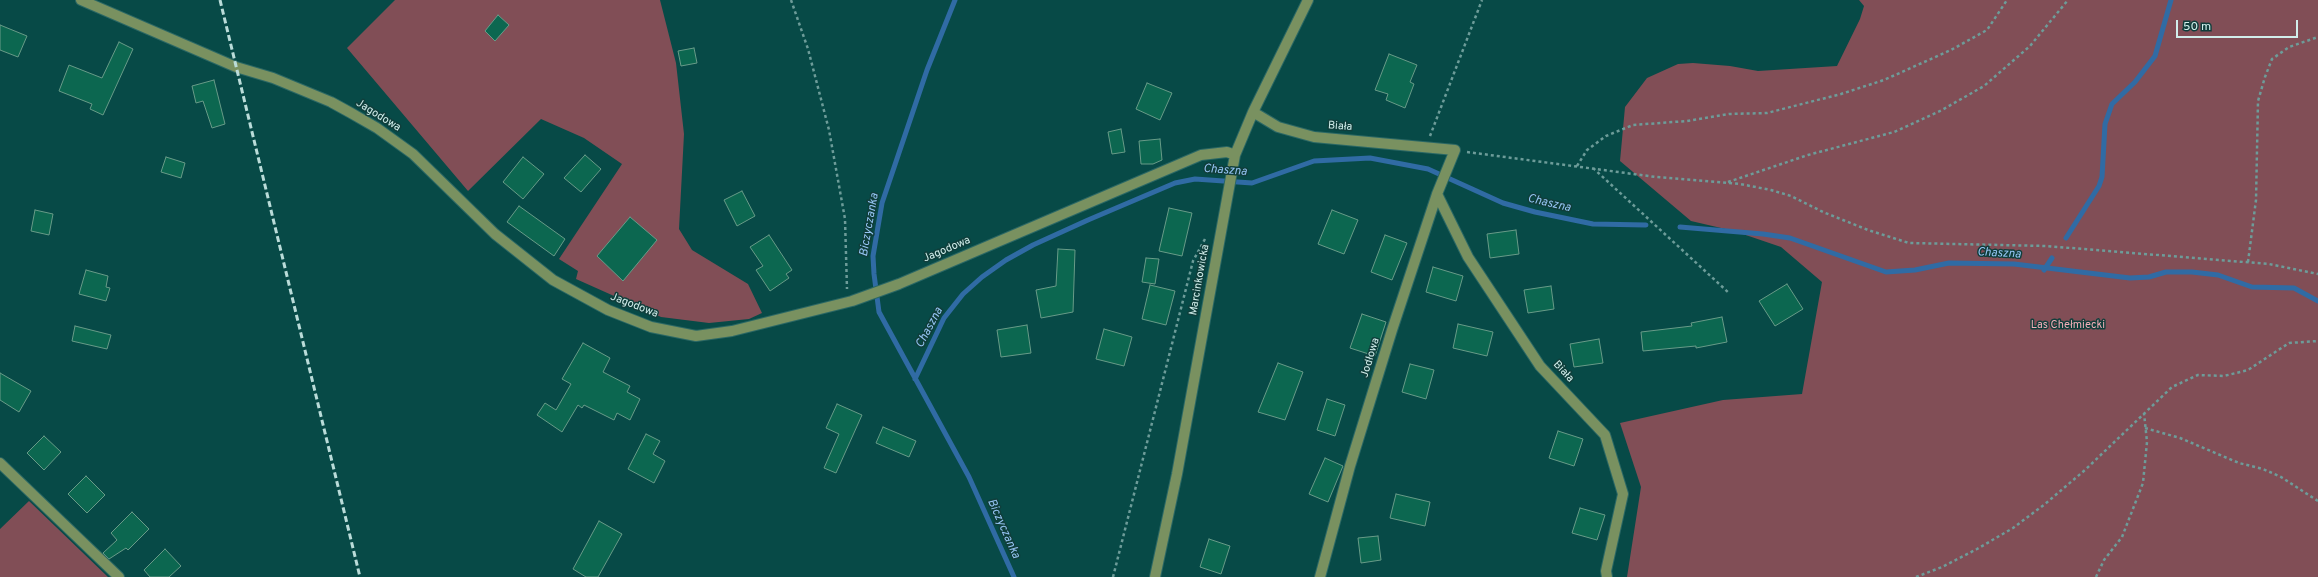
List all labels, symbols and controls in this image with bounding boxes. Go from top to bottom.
scale bar [2178,12,2300,38]
text: 50 m [2183,19,2211,35]
street label: Jagodowa [353,97,403,135]
street label: Biała [1327,120,1353,134]
water label: Chaszna [1203,162,1247,180]
water label: Biczyczanka [857,192,883,258]
water label: Chaszna [1526,192,1572,216]
street label: Jagodowa [921,234,973,266]
street label: Marcinkowicka [1187,243,1213,317]
water label: Chaszna [1977,246,2021,262]
street label: Jagodowa [608,291,660,321]
water label: Chaszna [913,305,947,351]
park label: Las Chełmiecki [2031,319,2105,333]
street label: Jodłowa [1359,336,1383,380]
street label: Biała [1550,359,1576,385]
water label: Biczyczanka [983,497,1023,561]

